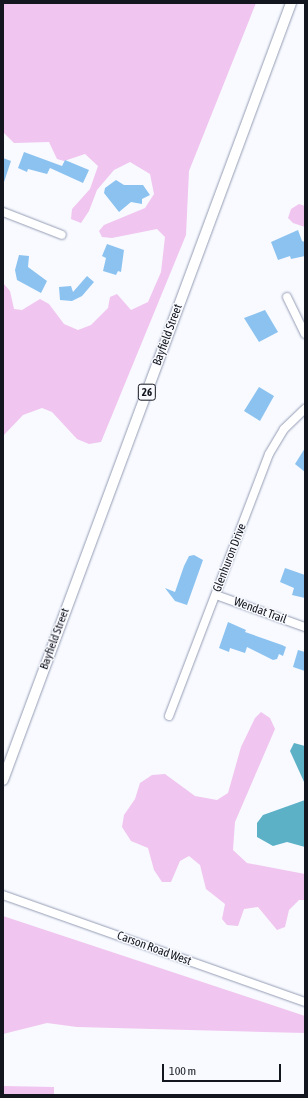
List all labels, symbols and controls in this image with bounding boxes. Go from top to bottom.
street label: Bayfield Street [150,302,186,368]
road number: 26 [137,383,157,401]
street label: Glenhuron Drive [210,522,250,594]
street label: Wendat Trail [232,595,288,627]
street label: Bayfield Street [37,606,73,672]
street label: Carson Road West [115,929,193,969]
scale bar [164,1056,283,1082]
text: 100 m [169,1064,196,1078]

